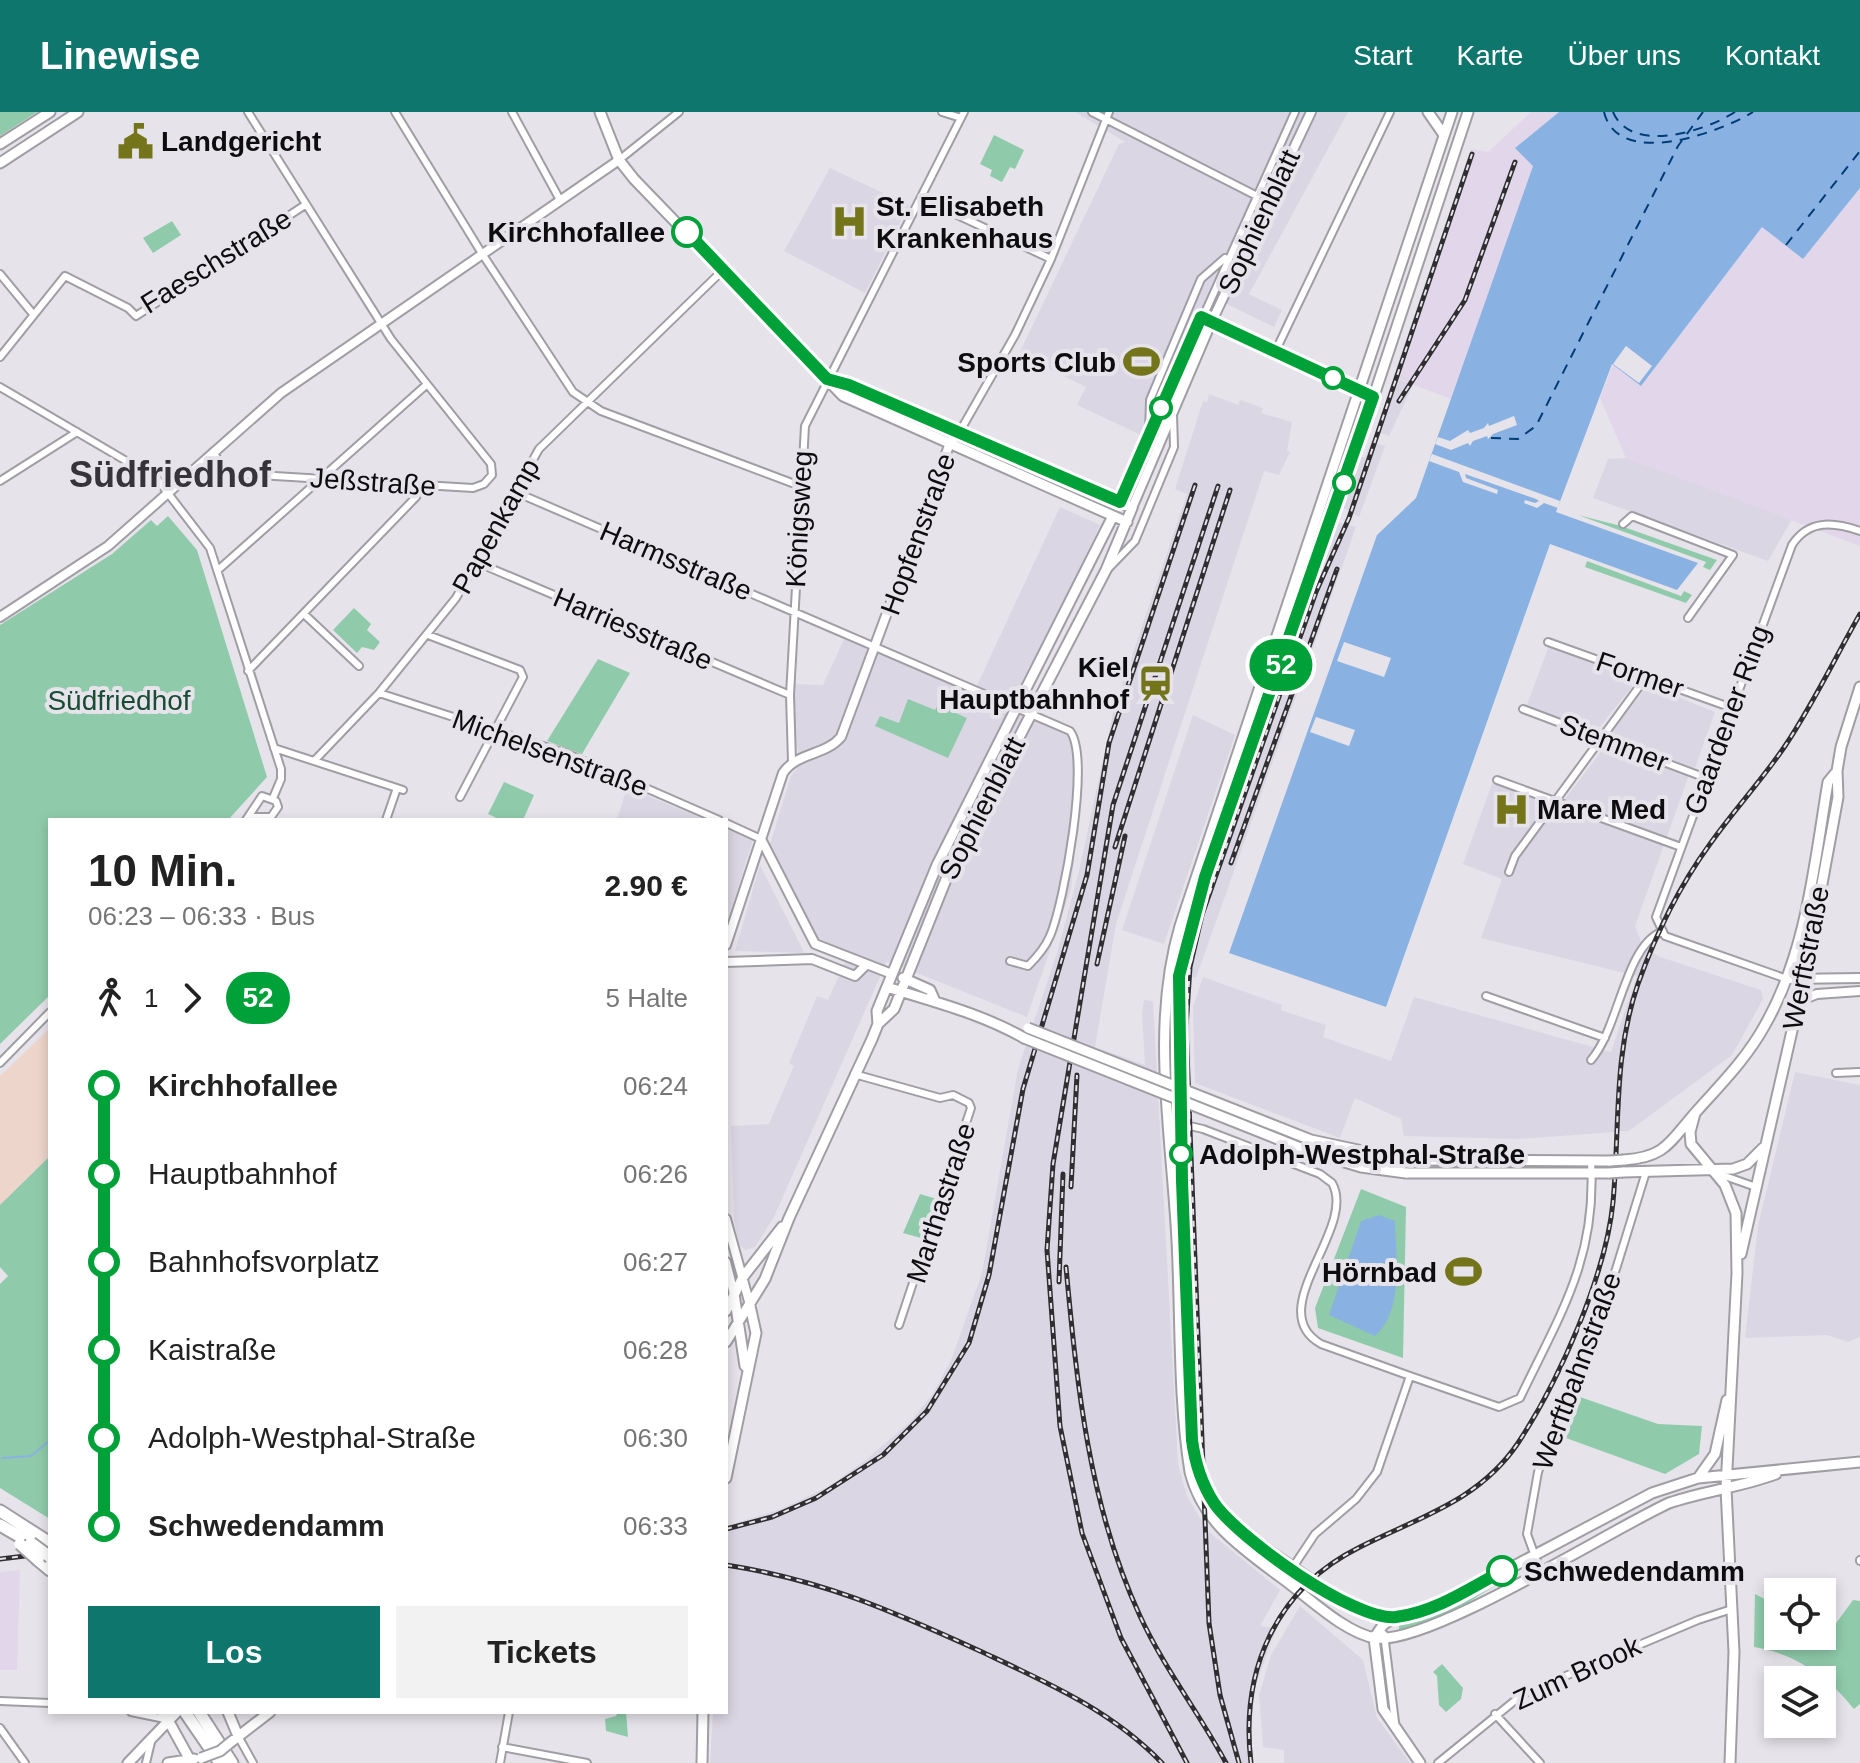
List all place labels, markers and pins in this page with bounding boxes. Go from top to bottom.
public building icon: Landgericht [116,122,154,160]
place label: Landgericht [161,126,321,157]
place label: St. Elisabeth Krankenhaus [876,191,1053,254]
hospital icon: St. Elisabeth Krankenhaus [831,203,869,241]
place label: Kirchhofallee [488,217,665,248]
marker: Kirchhofallee [672,217,702,247]
sports icon: Sports Club [1123,343,1161,381]
place label: Sports Club [957,347,1116,378]
unlabelled marker [1322,367,1344,389]
unlabelled marker [1150,397,1172,419]
unlabelled marker [1333,472,1355,494]
place label: Kiel Hauptbahnhof [939,652,1130,715]
station icon: Kiel Hauptbahnhof [1136,664,1174,702]
hospital icon: Mare Med [1492,790,1530,828]
place label: Mare Med [1537,794,1666,825]
place label: Adolph-Westphal-Straße [1199,1139,1525,1170]
marker: Adolph-Westphal-Straße [1170,1143,1192,1165]
sports icon: Hörnbad [1444,1253,1482,1291]
place label: Hörnbad [1322,1257,1437,1288]
marker: Schwedendamm [1487,1556,1517,1586]
place label: Schwedendamm [1524,1556,1745,1587]

